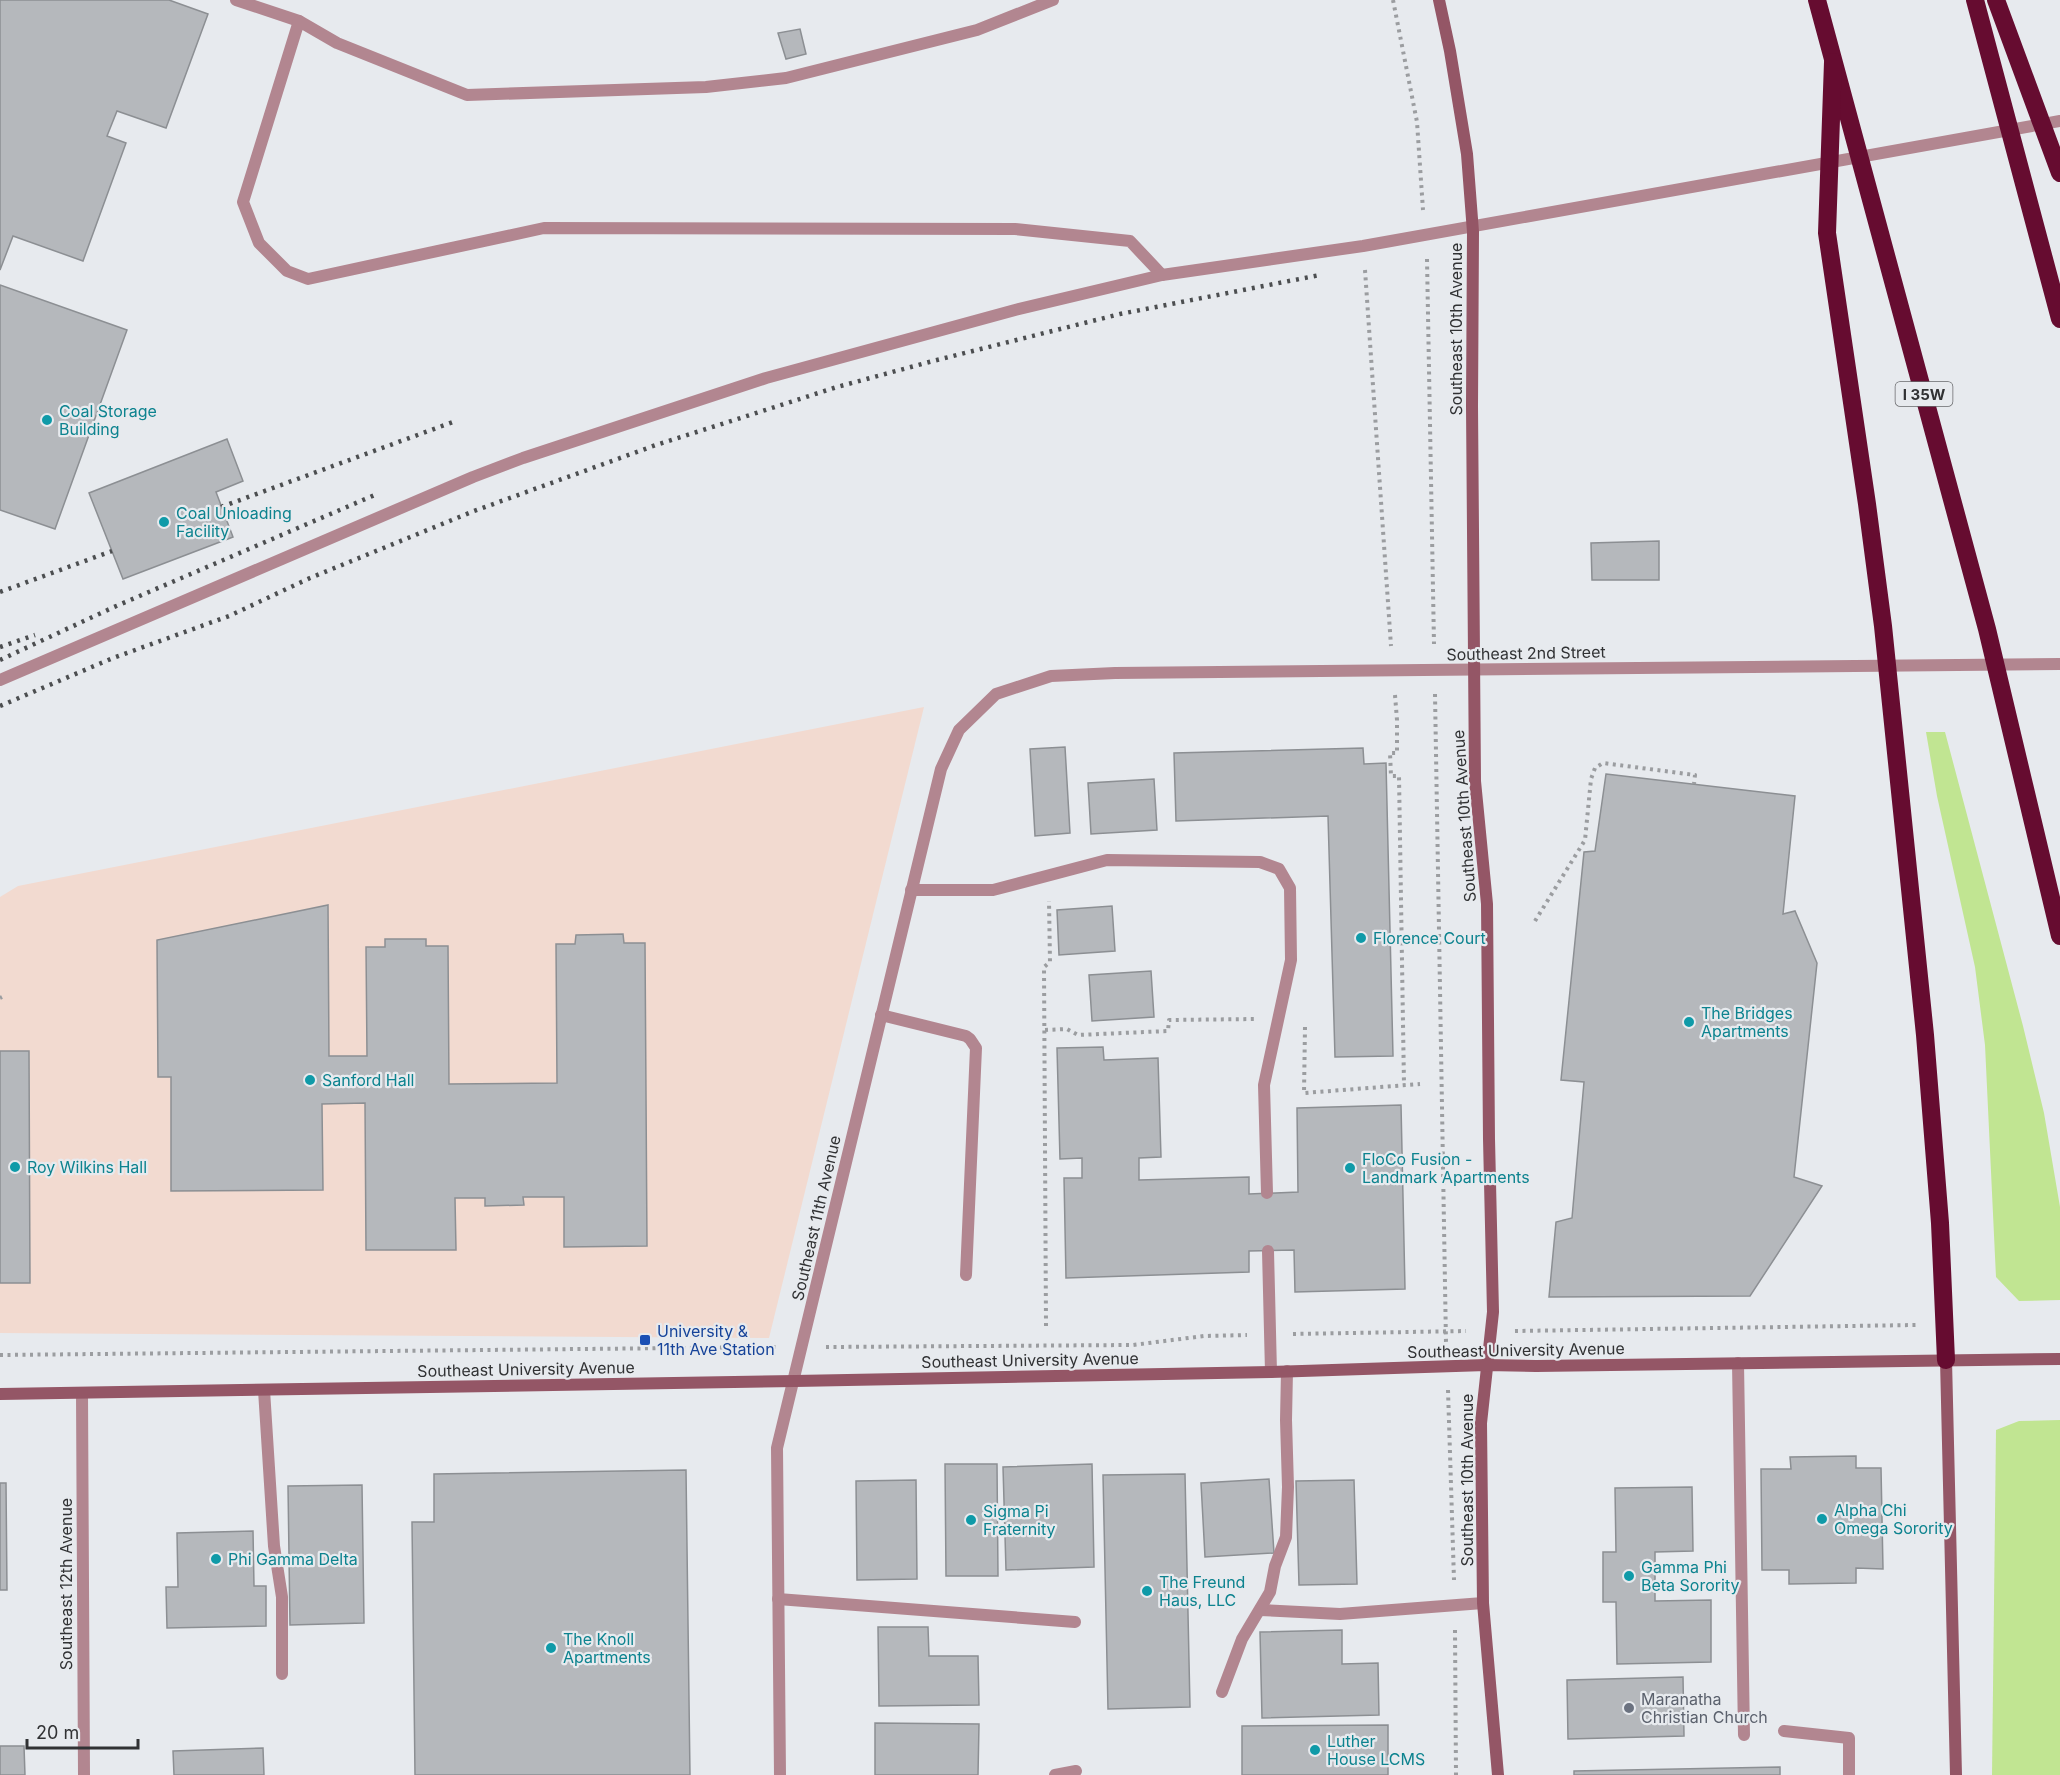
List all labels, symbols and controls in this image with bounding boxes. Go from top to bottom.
street label: Southeast 10th Avenue [1446,243,1466,415]
road number: I 35W [1896,382,1952,406]
place label: Coal Storage Building [59,401,157,439]
marker: Coal Storage Building [40,413,54,427]
place label: Coal Unloading Facility [176,503,292,541]
marker: Coal Unloading Facility [157,515,171,529]
street label: Southeast 2nd Street [1446,642,1606,664]
street label: Southeast 10th Avenue [1448,729,1480,903]
place label: Florence Court [1373,928,1486,948]
marker: Florence Court [1354,931,1368,945]
place label: The Bridges Apartments [1701,1003,1793,1041]
marker: The Bridges Apartments [1682,1015,1696,1029]
place label: Sanford Hall [322,1070,414,1090]
marker: Sanford Hall [303,1073,317,1087]
street label: Southeast 11th Avenue [787,1133,845,1303]
place label: FloCo Fusion - Landmark Apartments [1362,1149,1530,1187]
place label: Roy Wilkins Hall [27,1157,147,1177]
marker: Roy Wilkins Hall [8,1160,22,1174]
marker: FloCo Fusion - Landmark Apartments [1343,1161,1357,1175]
place label: University & 11th Ave Station [657,1321,775,1359]
marker: University & 11th Ave Station [638,1333,652,1347]
street label: Southeast University Avenue [1407,1338,1625,1362]
street label: Southeast University Avenue [921,1348,1139,1372]
street label: Southeast University Avenue [417,1357,635,1381]
street label: Southeast 10th Avenue [1457,1394,1477,1566]
street label: Southeast 12th Avenue [56,1498,76,1670]
place label: Alpha Chi Omega Sorority [1834,1500,1953,1538]
place label: Sigma Pi Fraternity [983,1501,1056,1539]
marker: Alpha Chi Omega Sorority [1815,1512,1829,1526]
marker: Sigma Pi Fraternity [964,1513,978,1527]
place label: Phi Gamma Delta [228,1549,358,1569]
marker: Phi Gamma Delta [209,1552,223,1566]
place label: Gamma Phi Beta Sorority [1641,1557,1740,1595]
marker: Gamma Phi Beta Sorority [1622,1569,1636,1583]
place label: The Freund Haus, LLC [1159,1572,1245,1610]
marker: The Freund Haus, LLC [1140,1584,1154,1598]
place label: The Knoll Apartments [563,1629,651,1667]
marker: The Knoll Apartments [544,1641,558,1655]
place label: Maranatha Christian Church [1641,1689,1768,1727]
marker: Maranatha Christian Church [1622,1701,1636,1715]
scale bar [27,1712,138,1750]
text: 20 m [36,1722,79,1743]
place label: Luther House LCMS [1327,1731,1425,1769]
marker: Luther House LCMS [1308,1743,1322,1757]

